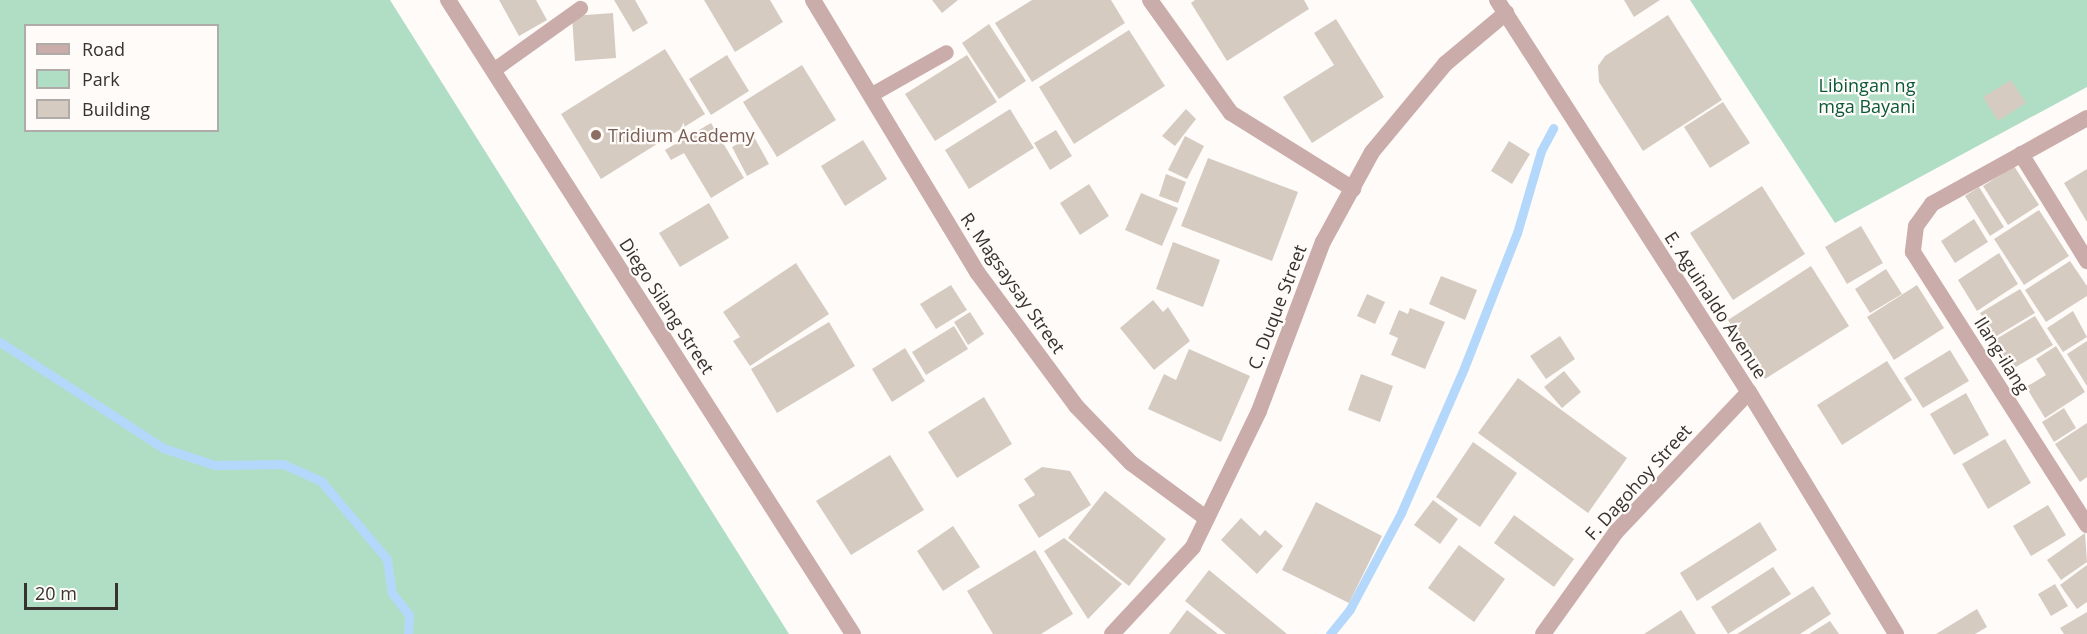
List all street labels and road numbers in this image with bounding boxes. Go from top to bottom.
street label: R. Magsaysay Street [956,209,1070,357]
street label: E. Aguinaldo Avenue [1660,227,1772,383]
street label: Diego Silang Street [615,234,719,378]
street label: C. Duque Street [1243,242,1311,372]
street label: Ilang-ilang [1970,313,2034,397]
street label: F. Dagohoy Street [1580,420,1696,544]

